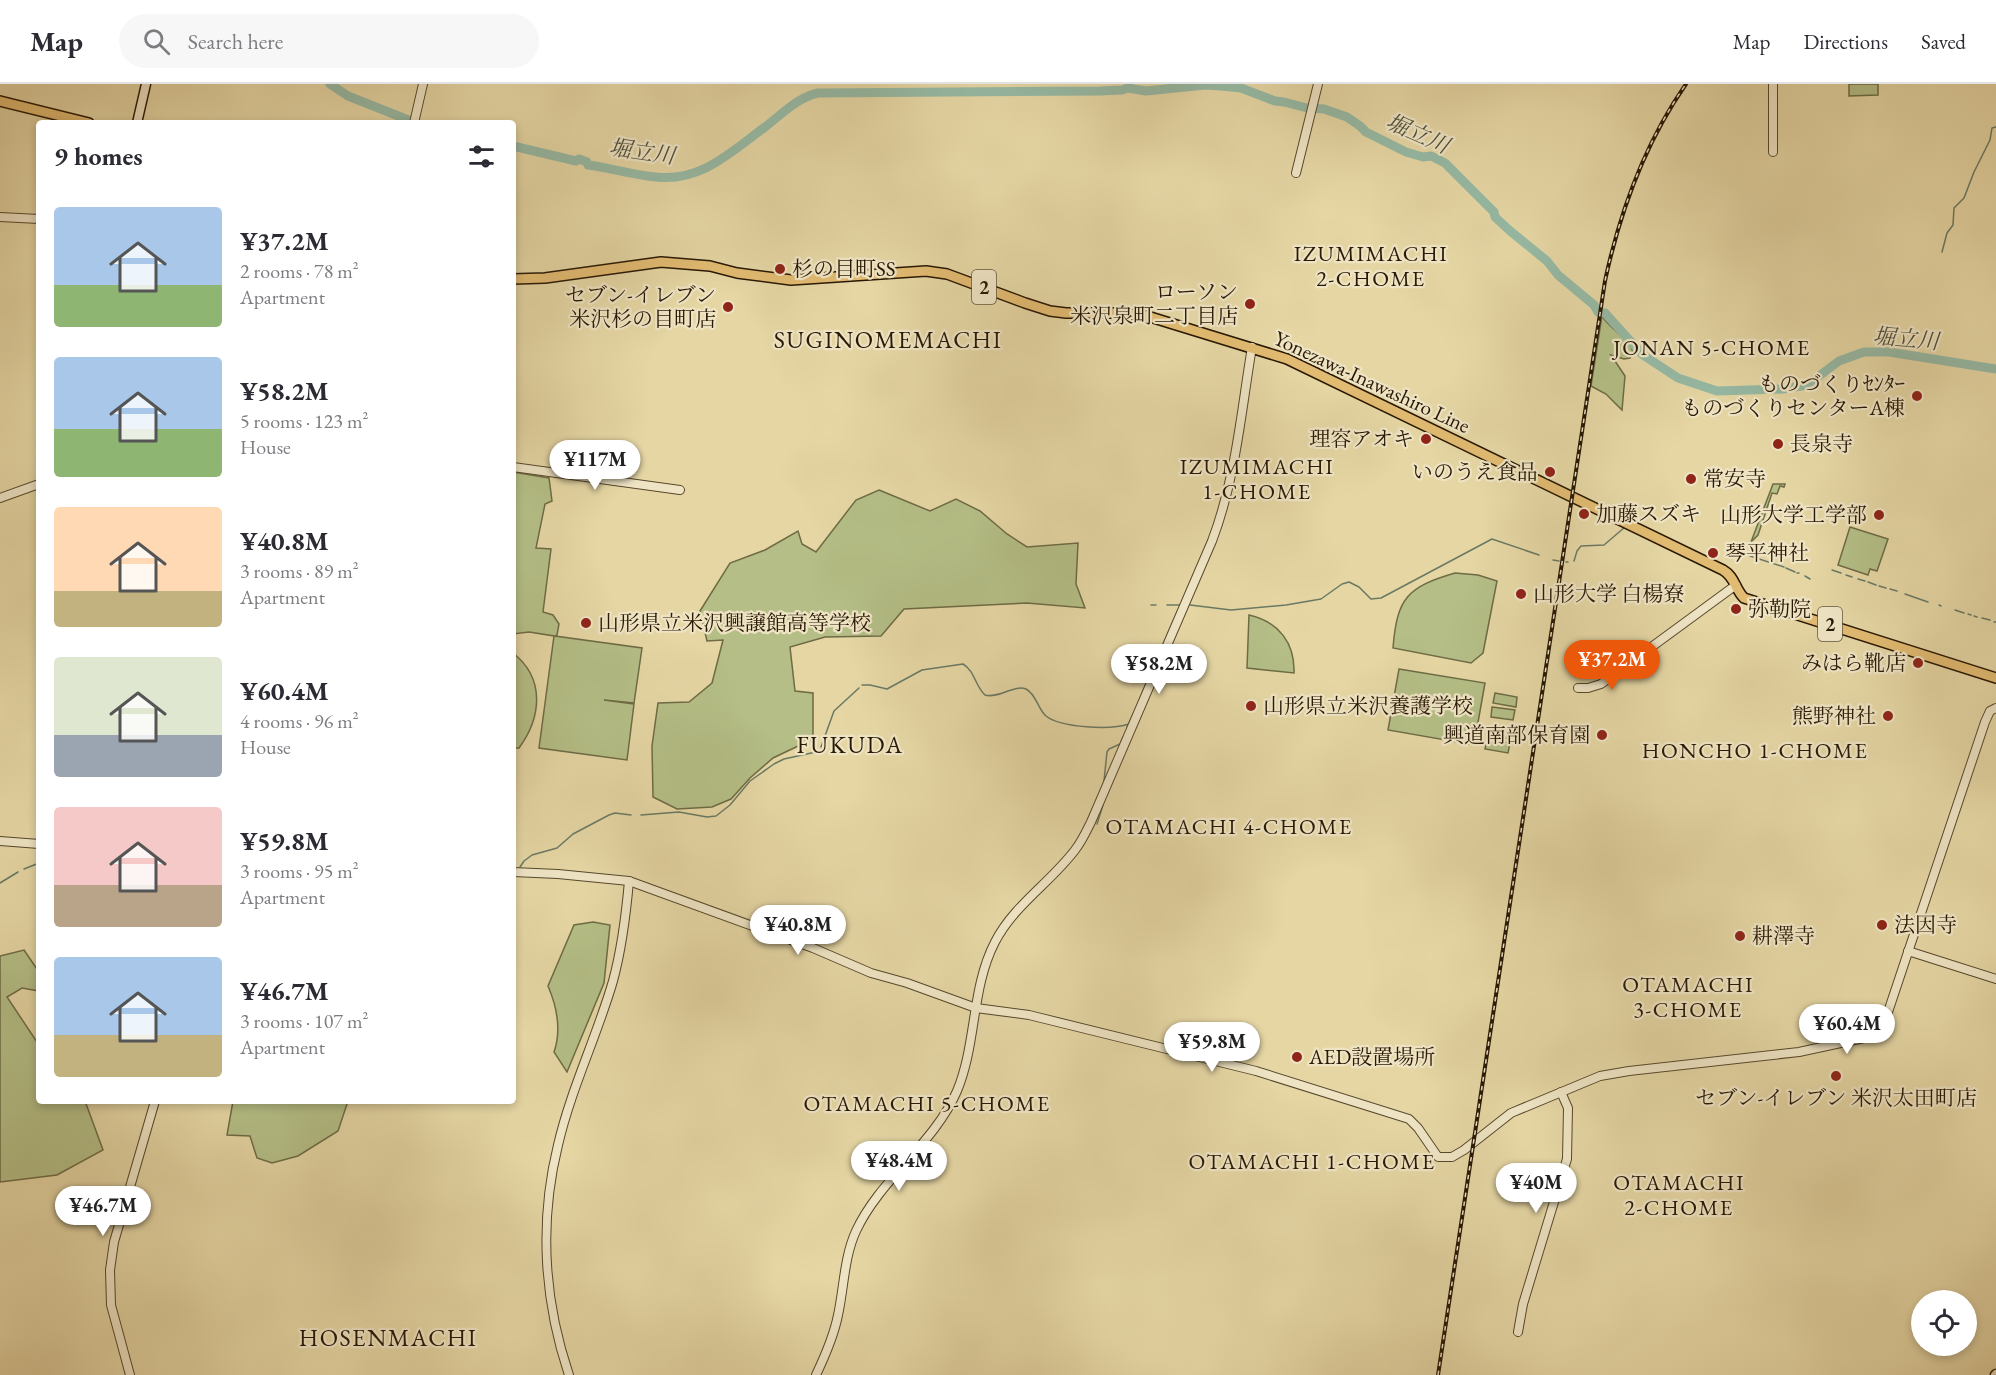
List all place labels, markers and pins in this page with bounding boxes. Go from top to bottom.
place label: 杉の目町SS [792,255,896,282]
marker: 杉の目町SS [773,262,787,276]
place label: ローソン 米沢泉町二丁目店 [1070,278,1238,329]
place label: セブン-イレブン 米沢杉の目町店 [565,281,716,332]
marker: ローソン 米沢泉町二丁目店 [1243,297,1257,311]
marker: セブン-イレブン 米沢杉の目町店 [721,300,735,314]
place label: ものづくりｾﾝﾀｰ ものづくりセンターA棟 [1681,370,1905,421]
marker: ものづくりｾﾝﾀｰ ものづくりセンターA棟 [1910,389,1924,403]
place label: 理容アオキ [1309,425,1414,452]
place label: 長泉寺 [1790,430,1853,457]
marker: 理容アオキ [1419,432,1433,446]
marker: 長泉寺 [1771,437,1785,451]
pin: ¥117M [553,440,637,491]
place label: いのうえ食品 [1412,458,1538,485]
marker: いのうえ食品 [1543,465,1557,479]
place label: 常安寺 [1703,465,1766,492]
marker: 常安寺 [1684,472,1698,486]
place label: 加藤スズキ [1596,500,1701,527]
place label: 山形大学工学部 [1720,501,1867,528]
marker: 加藤スズキ [1577,507,1591,521]
marker: 山形大学工学部 [1872,508,1886,522]
place label: 琴平神社 [1725,539,1809,566]
marker: 琴平神社 [1706,546,1720,560]
place label: 山形大学 白楊寮 [1533,580,1684,607]
marker: 山形大学 白楊寮 [1514,587,1528,601]
place label: 弥勒院 [1748,595,1811,622]
marker: 弥勒院 [1729,602,1743,616]
place label: 山形県立米沢興譲館高等学校 [598,609,871,636]
marker: 山形県立米沢興譲館高等学校 [579,616,593,630]
pin: ¥37.2M [1563,640,1661,691]
pin: ¥58.2M [1110,644,1208,695]
place label: みはら靴店 [1801,649,1906,676]
marker: みはら靴店 [1911,656,1925,670]
place label: 山形県立米沢養護学校 [1263,692,1473,719]
marker: 山形県立米沢養護学校 [1244,699,1258,713]
place label: 熊野神社 [1792,702,1876,729]
marker: 熊野神社 [1881,709,1895,723]
place label: 興道南部保育園 [1443,721,1590,748]
marker: 興道南部保育園 [1595,728,1609,742]
pin: ¥40.8M [749,905,847,956]
place label: 法因寺 [1894,911,1957,938]
marker: 法因寺 [1875,918,1889,932]
place label: 耕澤寺 [1752,922,1815,949]
marker: 耕澤寺 [1733,929,1747,943]
pin: ¥60.4M [1798,1004,1896,1055]
pin: ¥59.8M [1163,1022,1261,1073]
place label: AED設置場所 [1308,1043,1435,1070]
marker: AED設置場所 [1290,1050,1304,1064]
marker: セブン-イレブン 米沢太田町店 [1829,1069,1843,1083]
place label: セブン-イレブン 米沢太田町店 [1695,1084,1977,1111]
pin: ¥48.4M [850,1141,948,1192]
pin: ¥40M [1500,1163,1572,1214]
pin: ¥46.7M [54,1186,152,1237]

